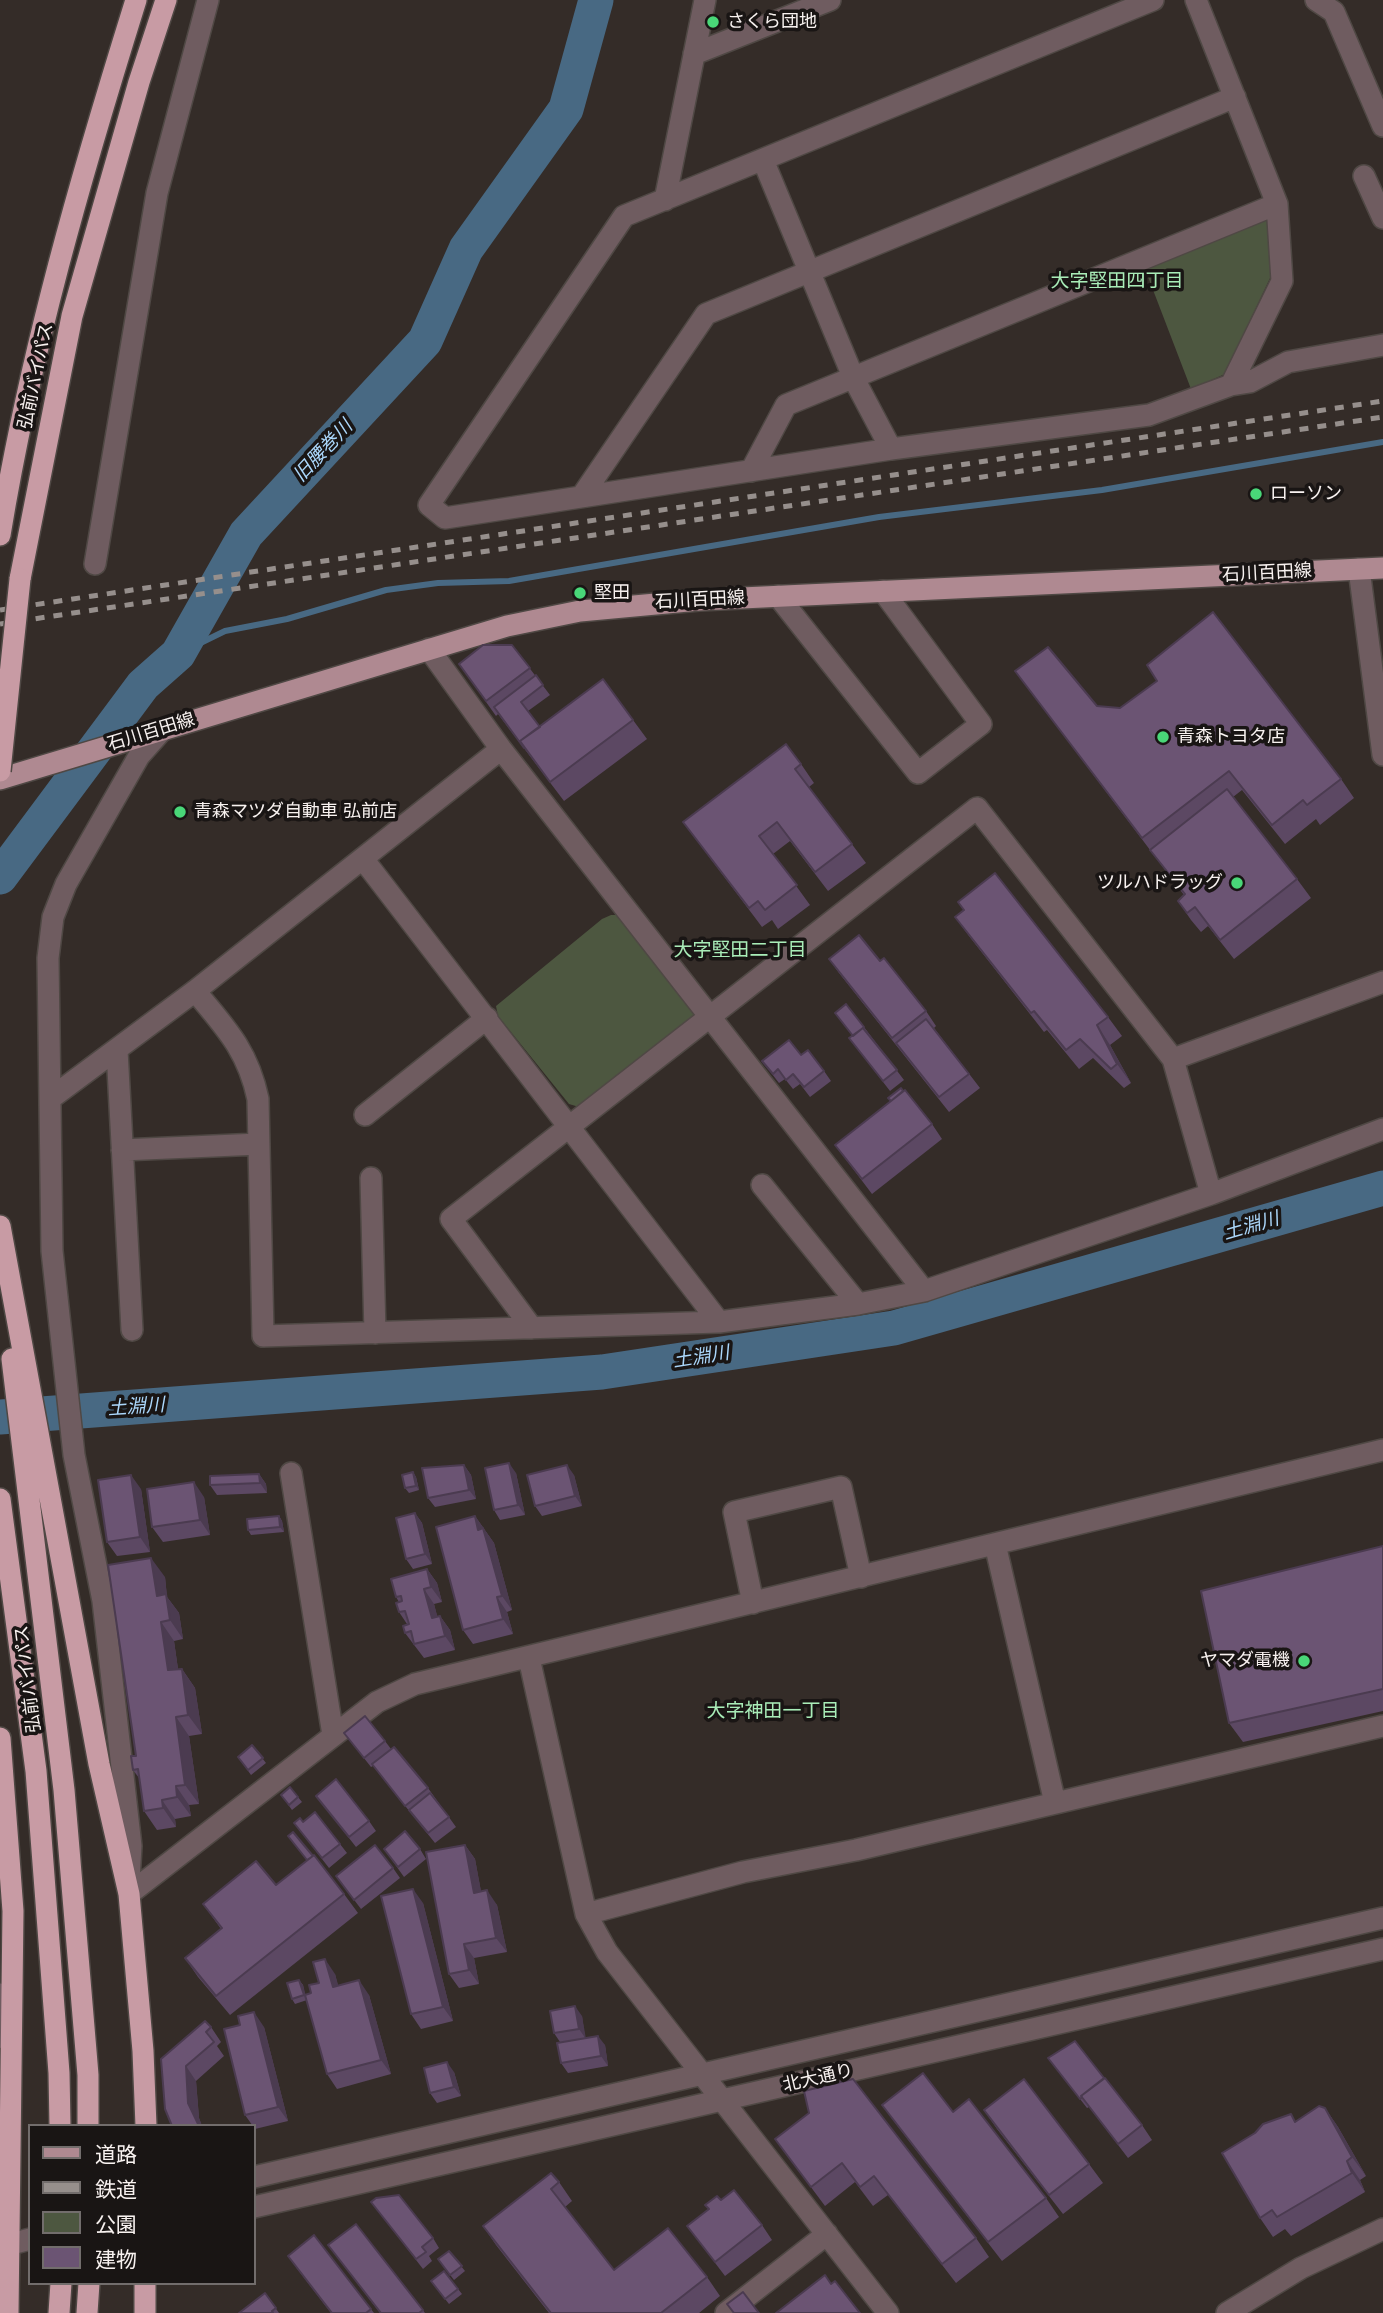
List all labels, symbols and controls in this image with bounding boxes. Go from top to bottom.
place label: さくら団地 [727,11,817,33]
marker: さくら団地 [705,14,721,30]
district label: 大字堅田四丁目 [1051,270,1183,292]
street label: 弘前バイパス [14,321,58,431]
water label: 旧腰巻川 [289,415,357,487]
place label: ローソン [1270,483,1342,505]
marker: ローソン [1248,486,1264,502]
street label: 石川百田線 [1221,560,1313,586]
place label: 堅田 [594,582,630,604]
marker: 堅田 [572,585,588,601]
street label: 石川百田線 [654,587,746,613]
street label: 石川百田線 [105,709,197,755]
place label: 青森トヨタ店 [1177,726,1285,748]
marker: 青森トヨタ店 [1155,729,1171,745]
place label: 青森マツダ自動車 弘前店 [194,801,397,823]
marker: 青森マツダ自動車 弘前店 [172,804,188,820]
place label: ツルハドラッグ [1097,872,1223,894]
marker: ツルハドラッグ [1229,875,1245,891]
district label: 大字堅田二丁目 [674,939,806,961]
water label: 土淵川 [1220,1207,1282,1245]
water label: 土淵川 [671,1341,731,1373]
water label: 土淵川 [107,1394,165,1420]
street label: 弘前バイパス [11,1624,45,1734]
place label: ヤマダ電機 [1200,1650,1290,1672]
marker: ヤマダ電機 [1296,1653,1312,1669]
district label: 大字神田一丁目 [707,1700,839,1722]
street label: 北大通り [780,2059,856,2097]
legend [28,2124,256,2285]
text: 道路 [95,2142,137,2167]
text: 鉄道 [95,2177,137,2202]
text: 公園 [95,2212,137,2237]
text: 建物 [95,2247,137,2272]

